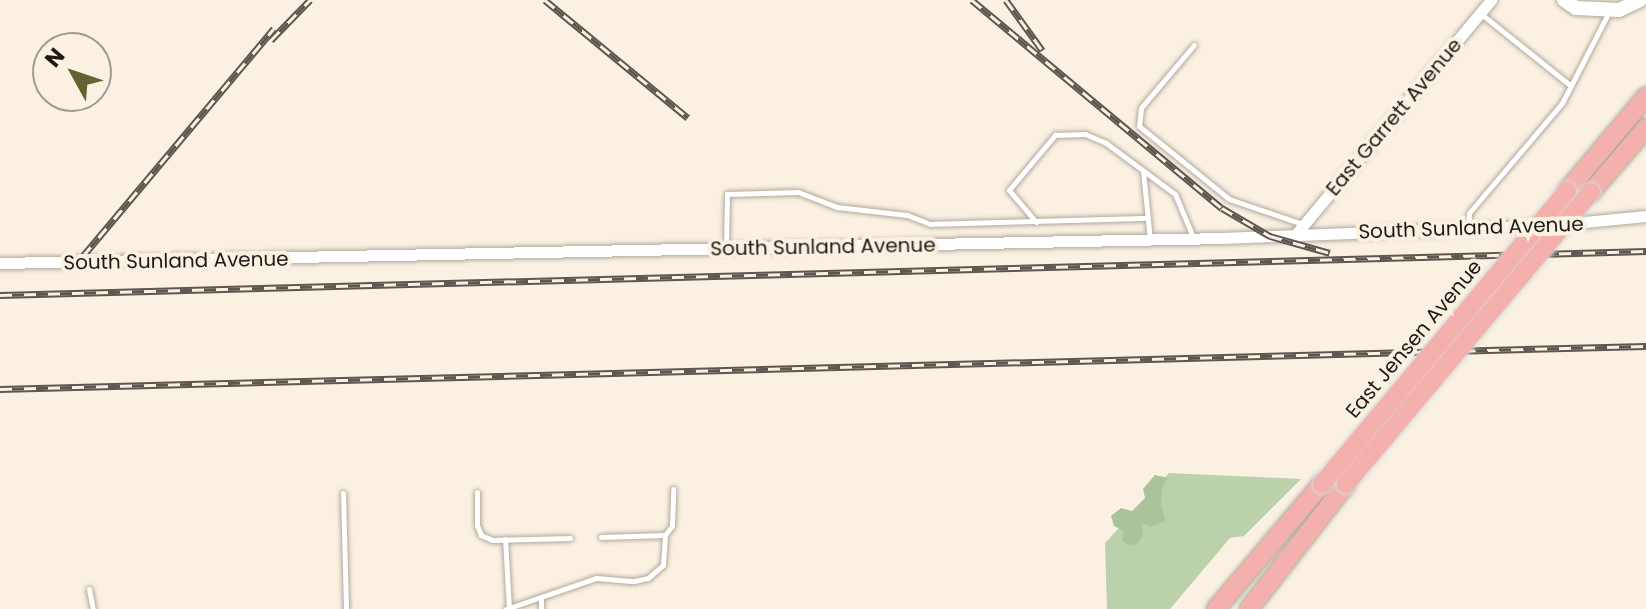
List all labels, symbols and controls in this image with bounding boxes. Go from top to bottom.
north arrow [32,32,112,112]
street label: East Garrett Avenue [1321,33,1467,201]
text: N [38,41,72,74]
street label: South Sunland Avenue [1358,212,1584,244]
street label: South Sunland Avenue [710,233,936,261]
street label: South Sunland Avenue [63,247,289,275]
street label: East Jensen Avenue [1341,255,1487,423]

